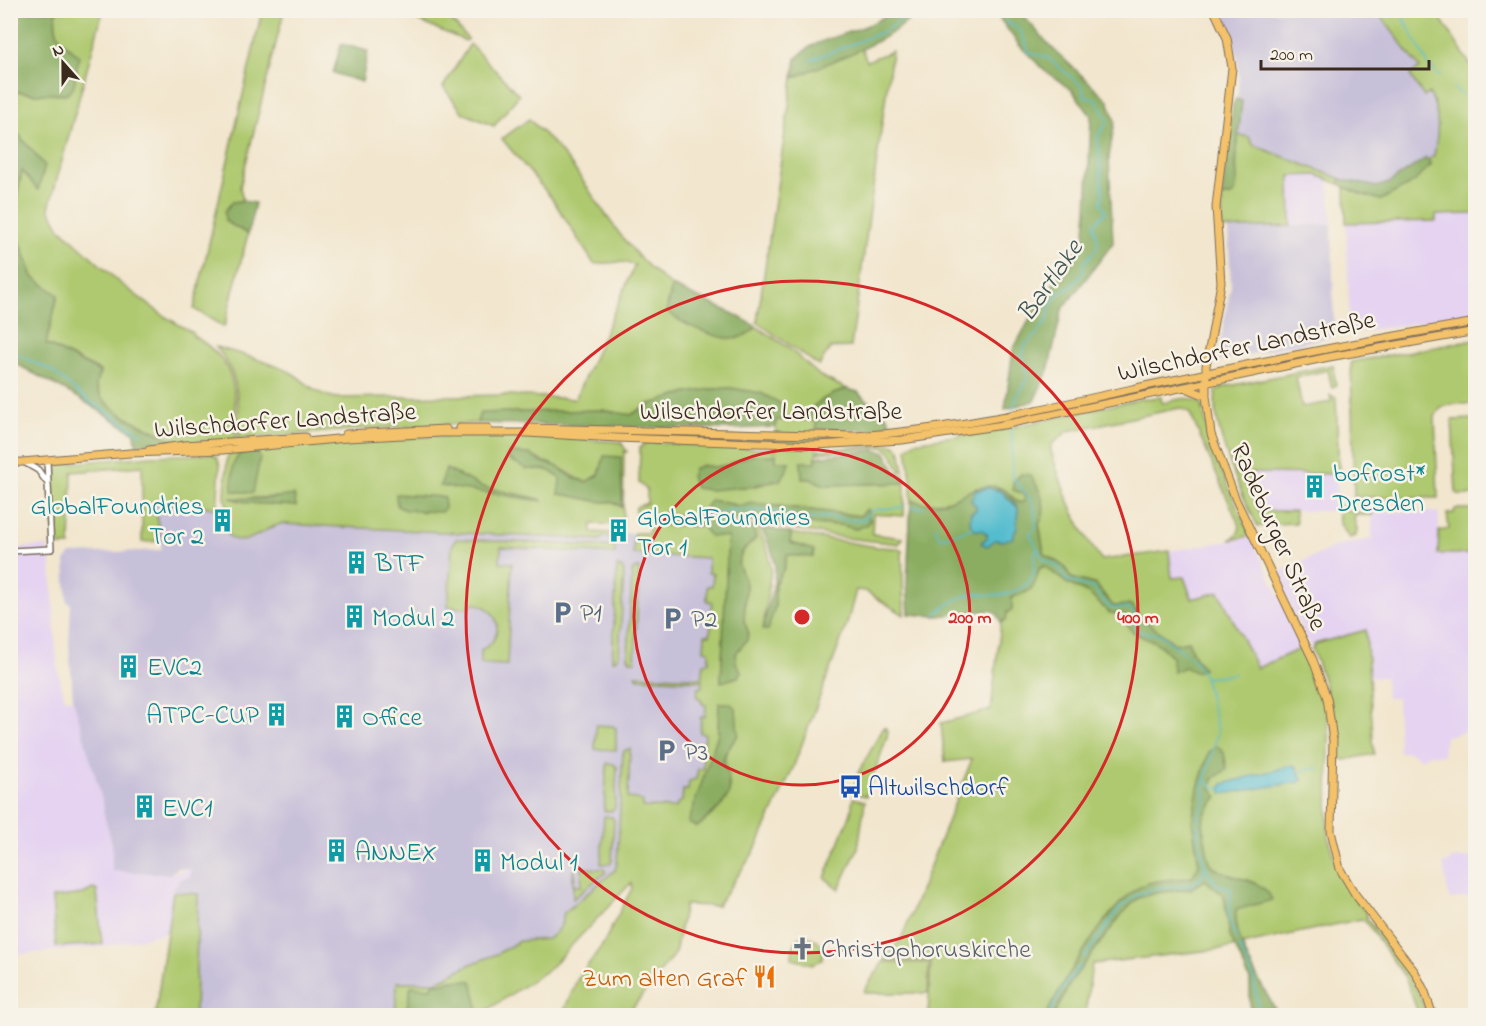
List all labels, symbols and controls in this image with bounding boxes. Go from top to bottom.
north arrow [33,33,93,93]
scale bar [1261,33,1429,71]
text: N [49,38,68,64]
text: 200 m [1270,43,1313,69]
water label: Bartlake [1008,231,1095,331]
street label: Wilschdorfer Landstraße [1114,302,1379,394]
street label: Wilschdorfer Landstraße [153,394,418,450]
street label: Wilschdorfer Landstraße [640,394,903,432]
street label: Radeburger Straße [1219,437,1336,638]
place label: bofrost* Dresden [1332,456,1426,524]
building icon: bofrost* Dresden [1302,474,1328,500]
place label: GlobalFoundries Tor 2 [31,489,204,557]
place label: GlobalFoundries Tor 1 [637,500,810,568]
building icon: GlobalFoundries Tor 2 [209,507,235,533]
building icon: GlobalFoundries Tor 1 [606,518,632,544]
place label: BTF [374,546,424,584]
building icon: BTF [344,549,370,575]
place label: P1 [580,596,602,634]
parking icon: P1 [549,599,575,625]
place label: Modul 2 [372,601,455,639]
place label: P2 [691,602,717,640]
building icon: Modul 2 [341,604,367,630]
parking icon: P2 [660,605,686,631]
text: 200 m [948,606,992,632]
text: 400 m [1117,606,1159,632]
centre of rings [792,607,812,627]
place label: EVC2 [147,650,202,688]
building icon: EVC2 [116,653,142,679]
place label: ATPC-CUP [146,698,259,736]
place label: Office [362,700,423,738]
building icon: ATPC-CUP [264,701,290,727]
building icon: Office [331,703,357,729]
place label: P3 [684,735,708,773]
parking icon: P3 [653,738,679,764]
place label: Altwilschdorf [868,770,1010,808]
bus stop icon: Altwilschdorf [837,773,863,799]
place label: EVC1 [162,791,213,829]
building icon: EVC1 [131,794,157,820]
place label: ANNEX [355,835,437,873]
building icon: ANNEX [324,838,350,864]
place label: Modul 1 [500,845,578,883]
building icon: Modul 1 [469,848,495,874]
place label: Christophoruskirche [821,932,1031,970]
church icon: Christophoruskirche [790,935,816,961]
place label: Zum alten Graf [582,961,748,999]
restaurant icon: Zum alten Graf [752,964,778,990]

